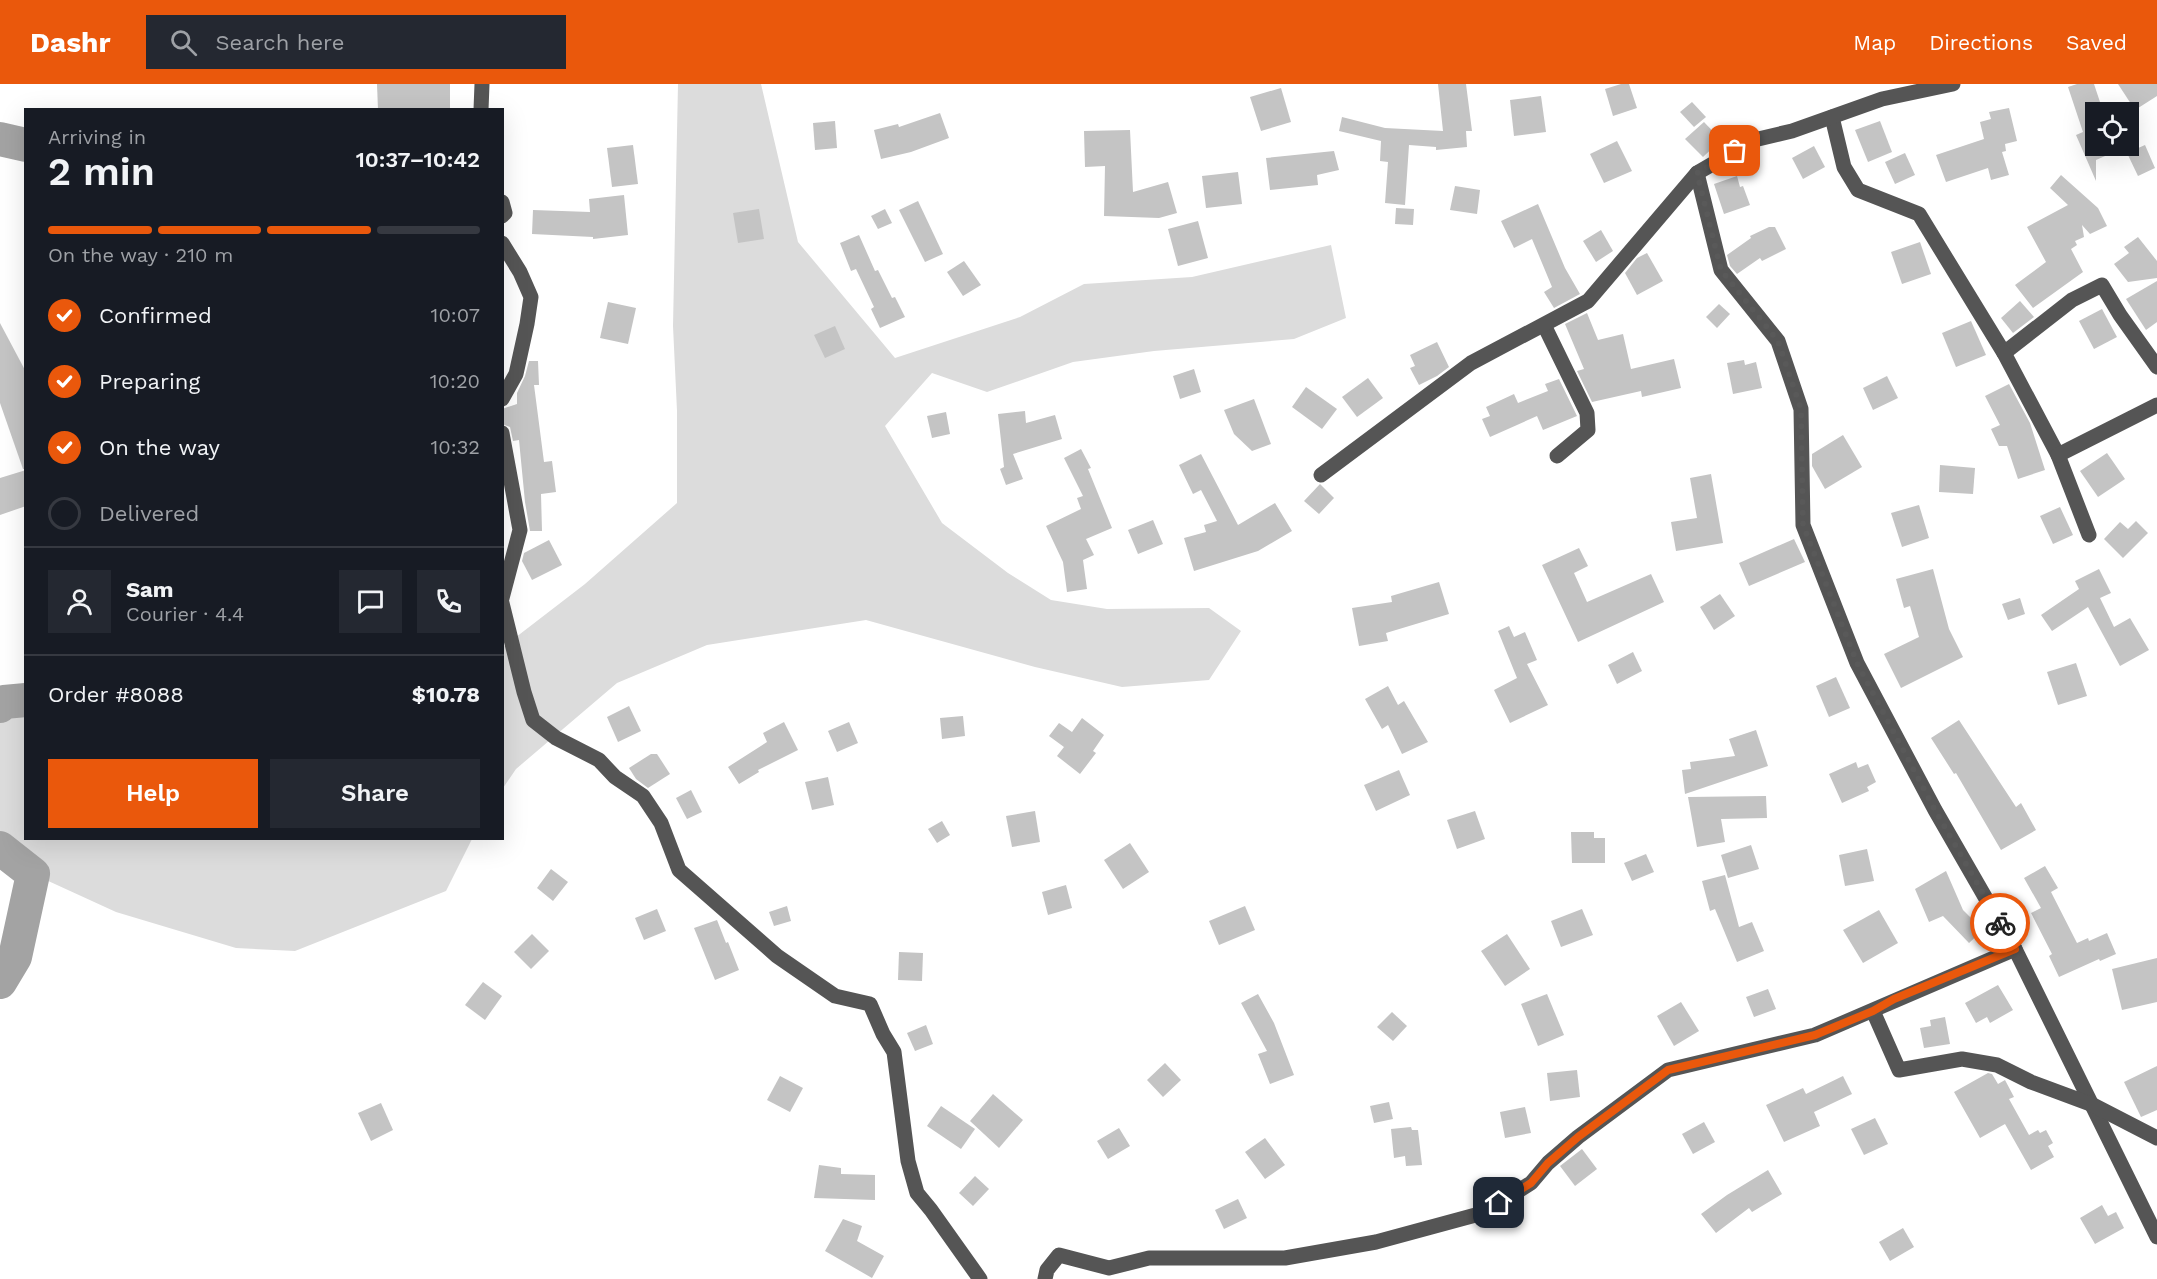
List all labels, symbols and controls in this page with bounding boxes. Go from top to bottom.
search box [146,15,566,69]
text: Dashr [30,26,110,59]
icon: search [167,26,200,59]
text: Search here [215,30,344,55]
text: Map [1853,30,1896,55]
text: Directions [1929,30,2033,55]
text: Saved [2066,30,2127,55]
map controls [2085,102,2139,156]
button: locate [2085,102,2139,156]
text: Arriving in [48,125,146,149]
pin [1709,125,1760,176]
icon: bag [1718,134,1751,167]
text: 10:37–10:42 [356,147,480,172]
text: 2 min [48,149,155,194]
text: On the way · 210 m [48,243,233,267]
icon: check [48,299,81,332]
text: Confirmed [99,303,212,328]
text: 10:07 [431,303,480,327]
icon: check [48,365,81,398]
text: Preparing [99,369,200,394]
text: 10:20 [430,369,480,393]
icon: check [48,431,81,464]
text: On the way [99,435,220,460]
text: 10:32 [431,435,480,459]
text: Delivered [99,501,199,526]
button: person [48,570,111,633]
button: chat [339,570,402,633]
button: phone [417,570,480,633]
text: Sam [126,577,174,602]
text: Courier · 4.4 [126,602,244,626]
text: Order #8088 [48,682,184,707]
text: $10.78 [412,682,480,707]
button: Help [48,759,258,828]
button: Share [270,759,480,828]
courier [1970,893,2030,953]
icon: bike [1984,907,2017,940]
pin [1473,1177,1524,1228]
icon: home [1482,1186,1515,1219]

